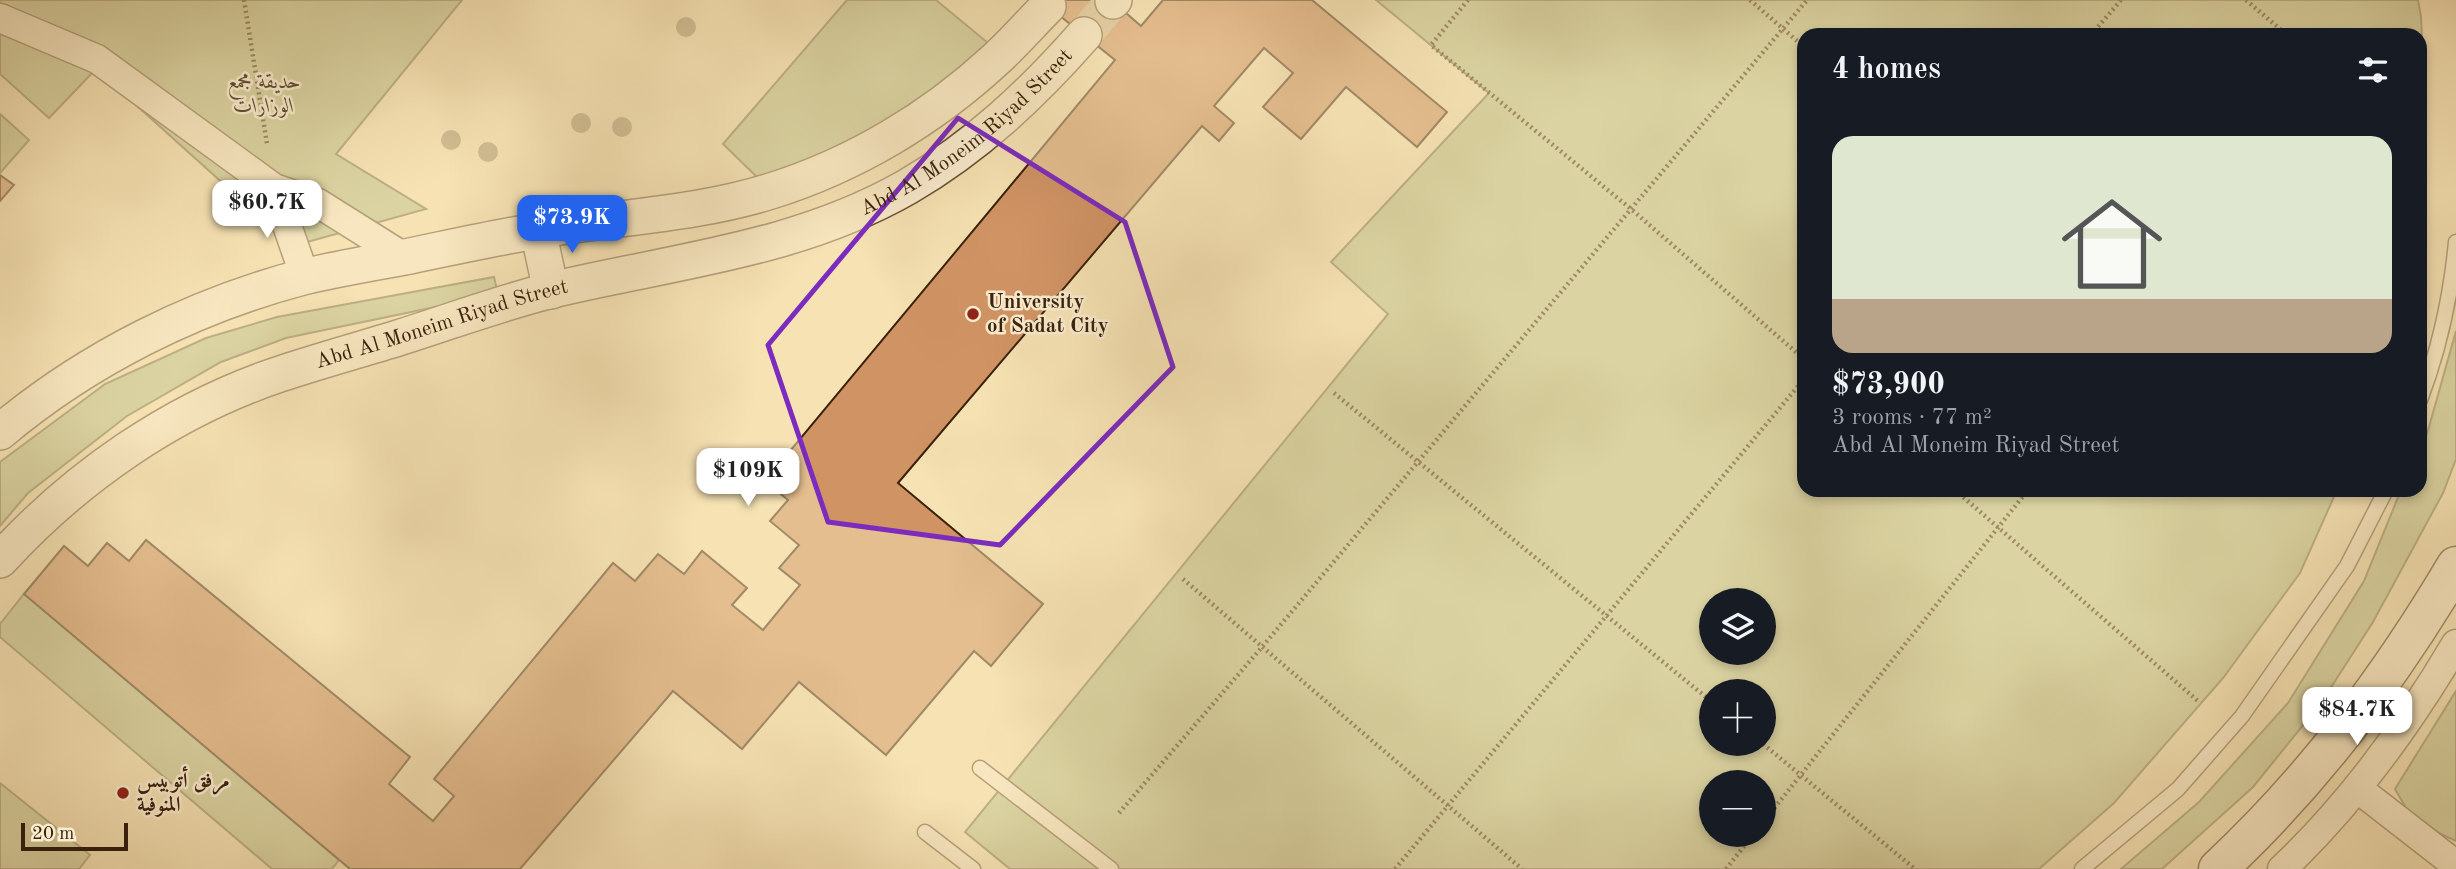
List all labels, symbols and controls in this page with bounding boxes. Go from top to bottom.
street label: Abd Al Moneim Riyad Street [857,45,1077,220]
icon: filters [2354,51,2392,89]
text: 4 homes [1832,55,1941,85]
park label: حديقة مجمع الوزارات [227,72,301,118]
pin: $60.7K [210,180,324,240]
icon: home [2049,181,2175,307]
text: $60.7K [228,191,306,214]
pin: $73.9K [515,196,629,255]
text: $73.9K [533,206,611,229]
street label: Abd Al Moneim Riyad Street [313,276,570,373]
place label: University of Sadat City [987,292,1109,337]
marker: University of Sadat City [965,306,981,322]
text: $73,900 [1832,370,1945,400]
text: 3 rooms · 77 m² [1832,406,1992,429]
text: Abd Al Moneim Riyad Street [1832,434,2120,457]
pin: $109K [699,448,797,508]
text: $109K [712,459,784,482]
map controls [1699,588,1776,847]
button: layers [1699,588,1776,665]
button: + [1699,679,1776,756]
pin: $84.7K [2300,688,2414,747]
text: $84.7K [2318,698,2396,721]
place label: مرفق أتوبيس المنوفية [137,766,230,817]
button: − [1699,770,1776,847]
marker: مرفق أتوبيس المنوفية [115,785,131,801]
scale bar [21,820,128,852]
text: 20 m [32,825,74,844]

